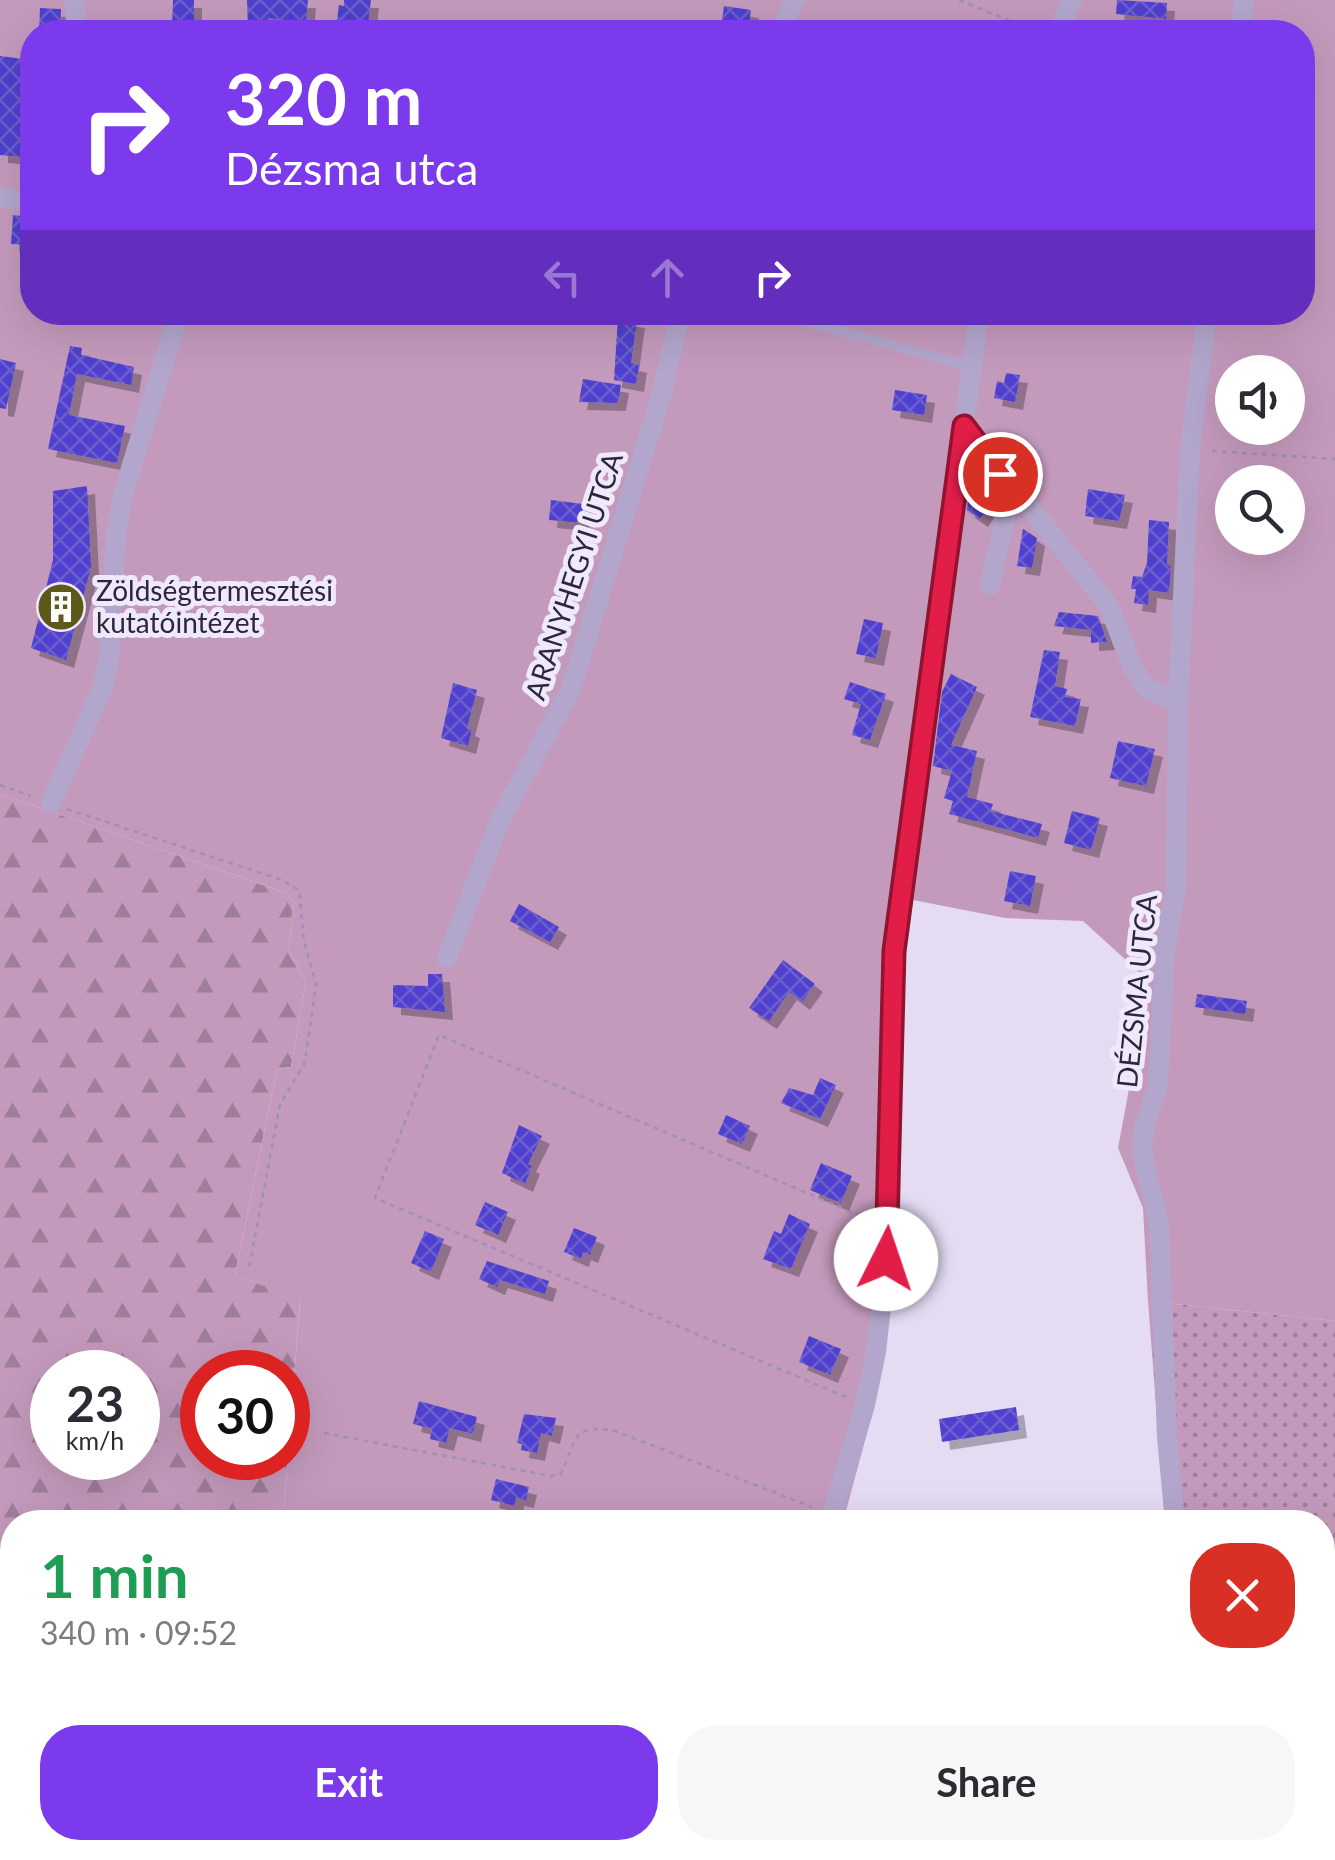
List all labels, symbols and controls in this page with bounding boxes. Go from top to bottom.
text: 320 m [225,56,422,140]
icon: right [60,60,190,190]
text: Dézsma utca [225,141,478,195]
icon: left [535,250,590,305]
icon: ahead [640,250,695,305]
icon: right [745,250,800,305]
map controls [1215,355,1305,555]
button: sound [1215,355,1305,445]
pin [958,432,1043,517]
icon: arrive [973,447,1028,502]
street label: ARANYHEGYI UTCA [517,448,629,704]
button: search [1215,465,1305,555]
place label: Zöldségtermesztési kutatóintézet [96,573,333,639]
building icon: Zöldségtermesztési kutatóintézet [35,581,87,633]
street label: DÉZSMA UTCA [1109,892,1163,1089]
position arrow [834,1207,938,1311]
speed limit sign: 30 [180,1350,310,1480]
text: 23 [66,1373,124,1433]
text: km/h [66,1425,124,1455]
text: 1 min [40,1539,189,1611]
button: close [1190,1543,1295,1648]
text: 340 m · 09:52 [40,1613,237,1652]
button: Exit [40,1725,658,1840]
button: Share [678,1725,1295,1840]

